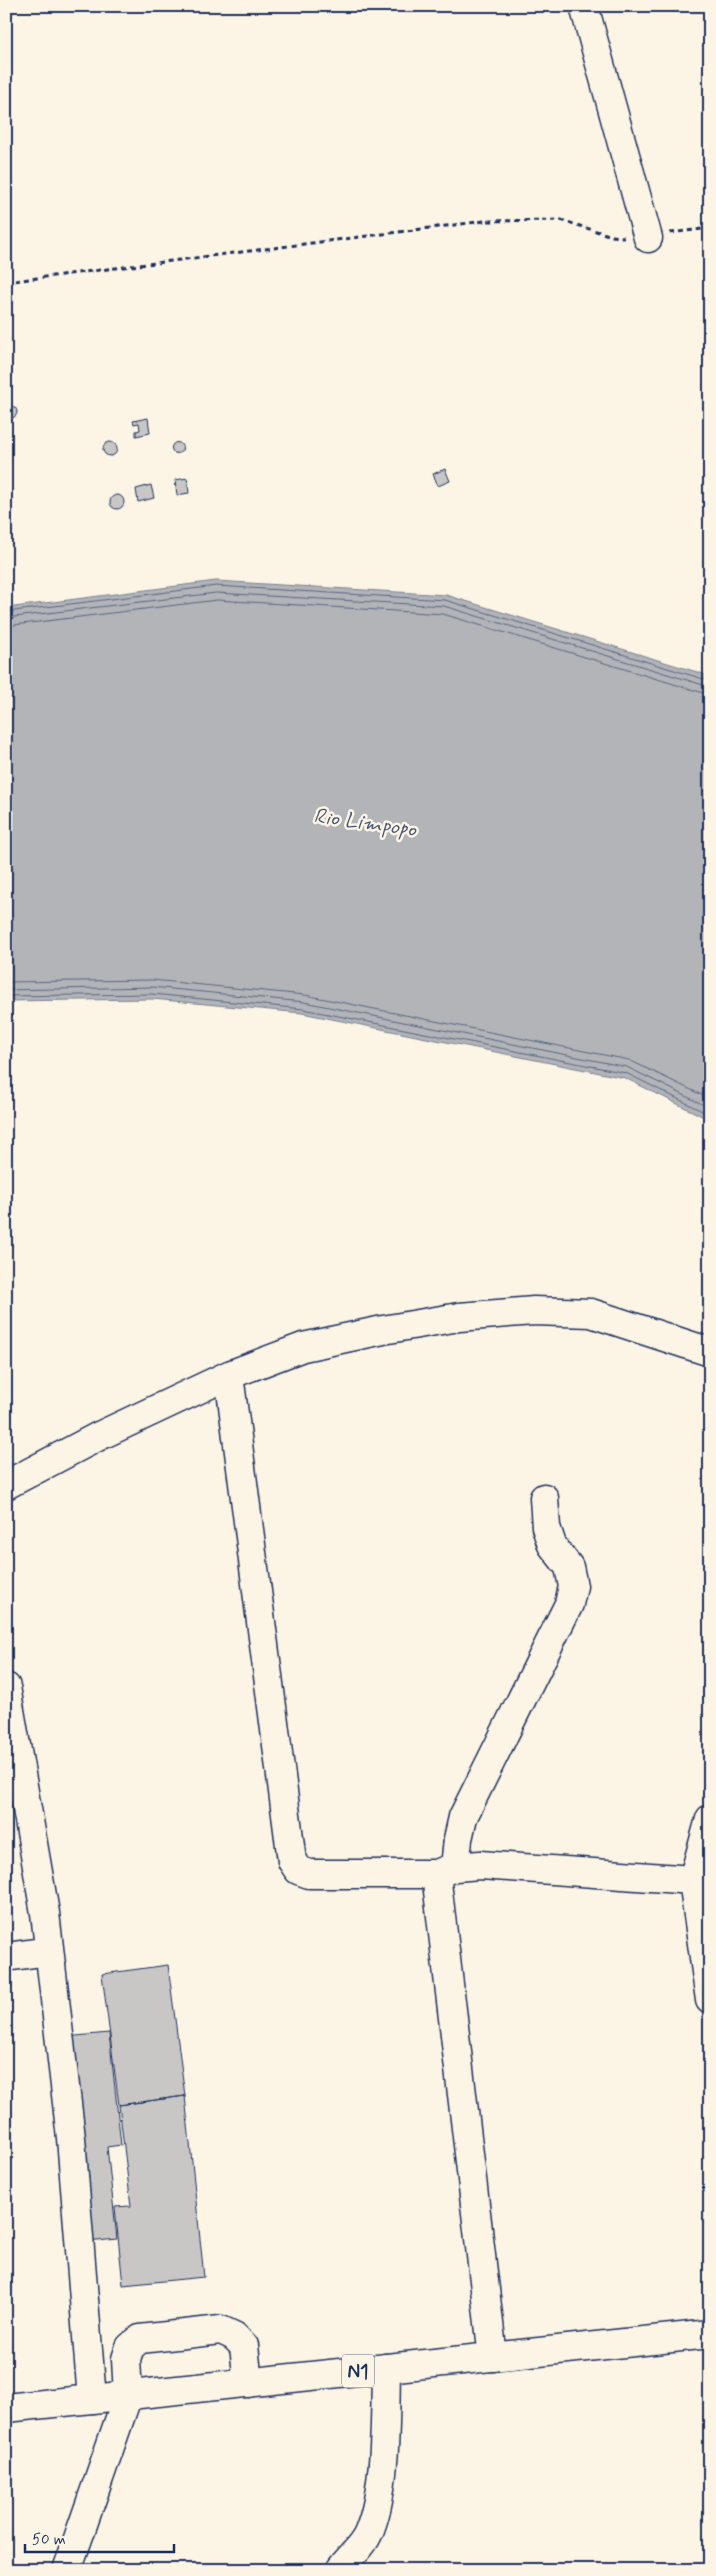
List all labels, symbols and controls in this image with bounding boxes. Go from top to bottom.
water label: Rio Limpopo [312,802,419,844]
road number: N1 [342,2354,374,2388]
scale bar [25,2521,174,2553]
text: 50 m [32,2530,66,2550]

